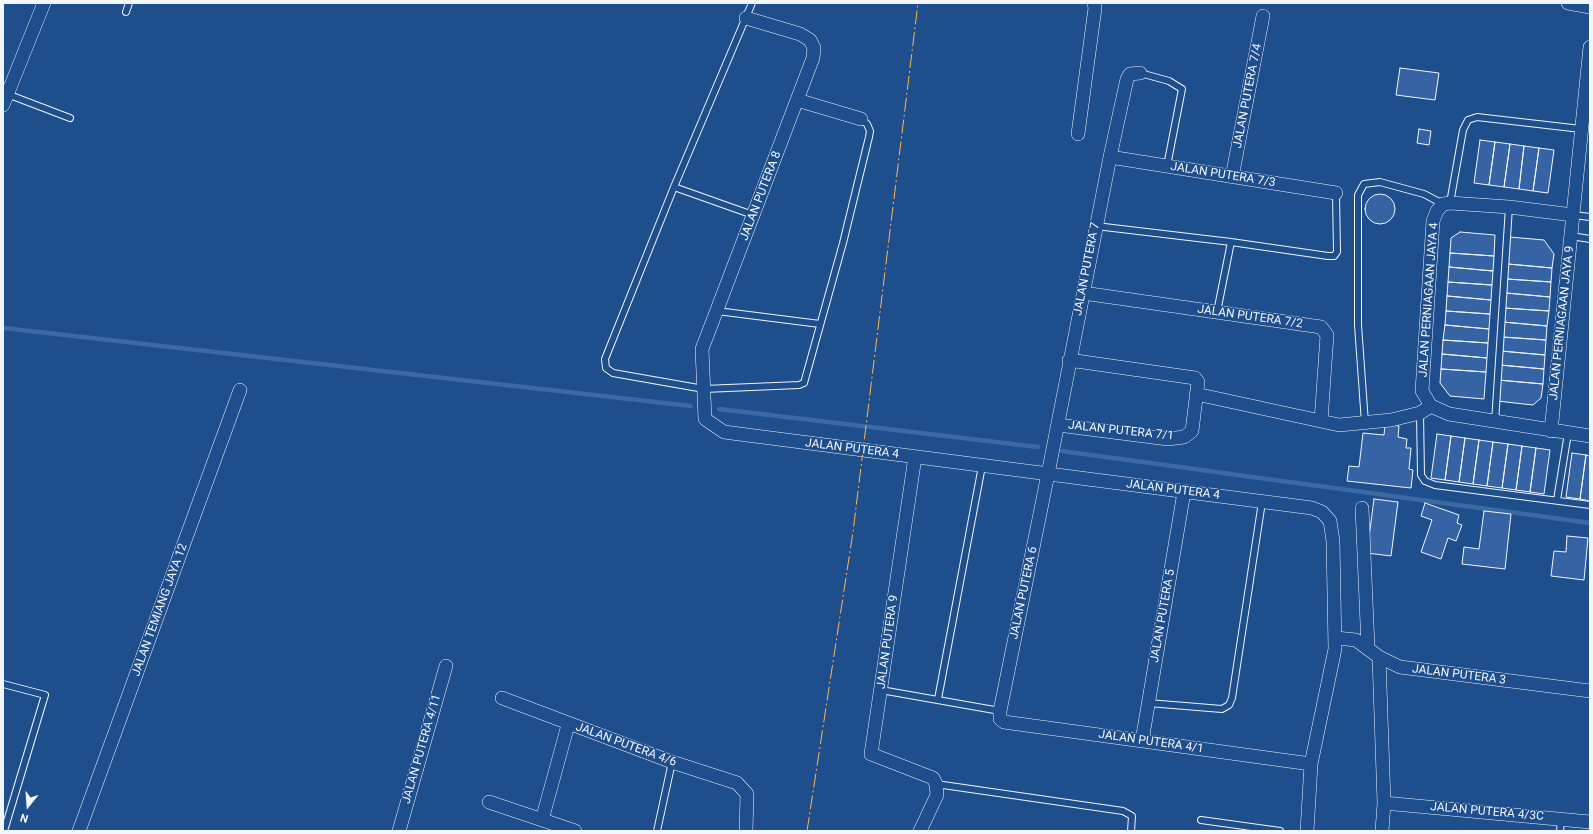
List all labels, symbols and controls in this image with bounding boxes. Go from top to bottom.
street label: JALAN PUTERA 7/4 [1231,42,1265,150]
street label: JALAN PUTERA 8 [737,149,785,243]
street label: JALAN PUTERA 7/3 [1169,160,1277,190]
street label: JALAN PUTERA 7 [1071,221,1103,317]
street label: JALAN PERNIAGAAN JAYA 4 [1416,222,1442,378]
street label: JALAN PERNIAGAAN JAYA 9 [1547,245,1577,401]
street label: JALAN PUTERA 7/2 [1196,302,1304,332]
street label: JALAN PUTERA 7/1 [1067,418,1175,444]
street label: JALAN PUTERA 4 [804,436,900,462]
street label: JALAN PUTERA 4 [1125,477,1221,503]
street label: JALAN TEMIANG JAYA 12 [129,542,191,678]
street label: JALAN PUTERA 6 [1007,545,1041,641]
street label: JALAN PUTERA 5 [1148,568,1178,664]
street label: JALAN PUTERA 9 [874,594,902,690]
street label: JALAN PUTERA 3 [1411,662,1507,688]
street label: JALAN PUTERA 4/11 [400,693,444,805]
street label: JALAN PUTERA 4/6 [574,720,678,770]
street label: JALAN PUTERA 4/1 [1097,727,1205,757]
north arrow [8,786,48,826]
street label: JALAN PUTERA 4/3C [1430,800,1544,824]
text: N [19,811,30,825]

